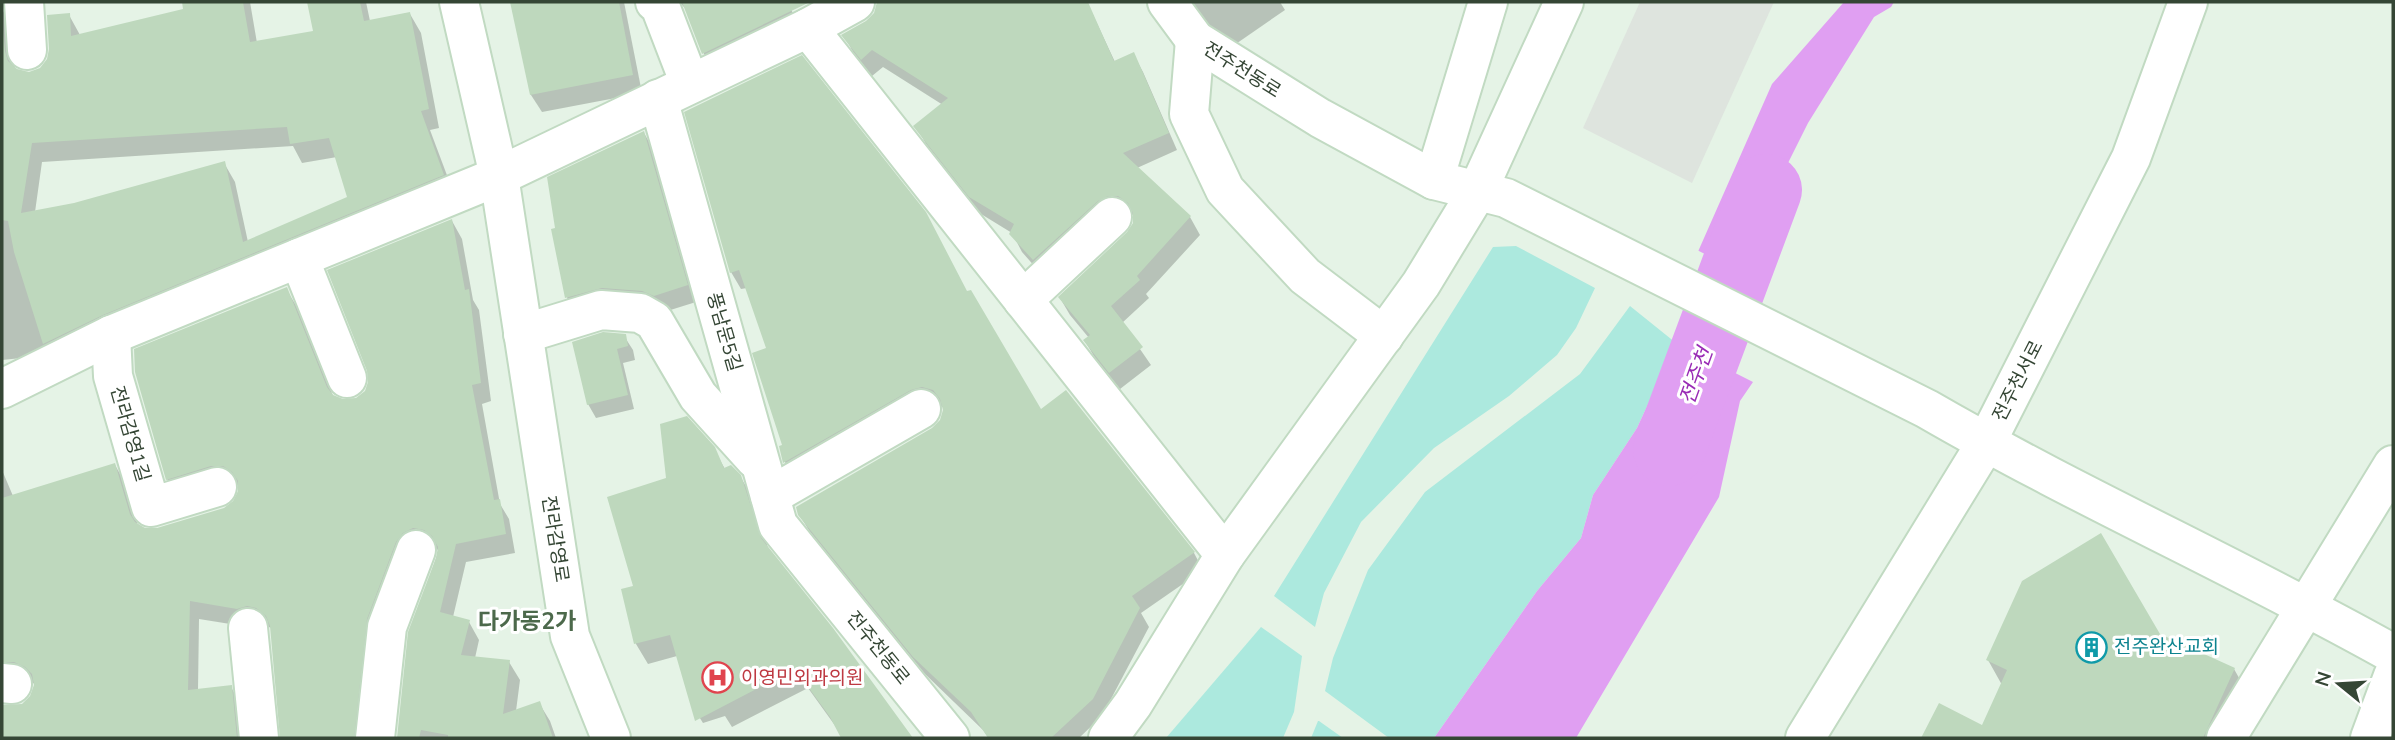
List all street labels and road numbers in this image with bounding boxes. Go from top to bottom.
street label: 전주천동로 [1198,36,1286,104]
street label: 풍남문5길 [700,289,748,375]
street label: 전주천서로 [1987,336,2049,426]
street label: 전라감영1길 [104,383,156,485]
street label: 전라감영로 [535,494,575,584]
street label: 전주천동로 [840,606,916,690]

